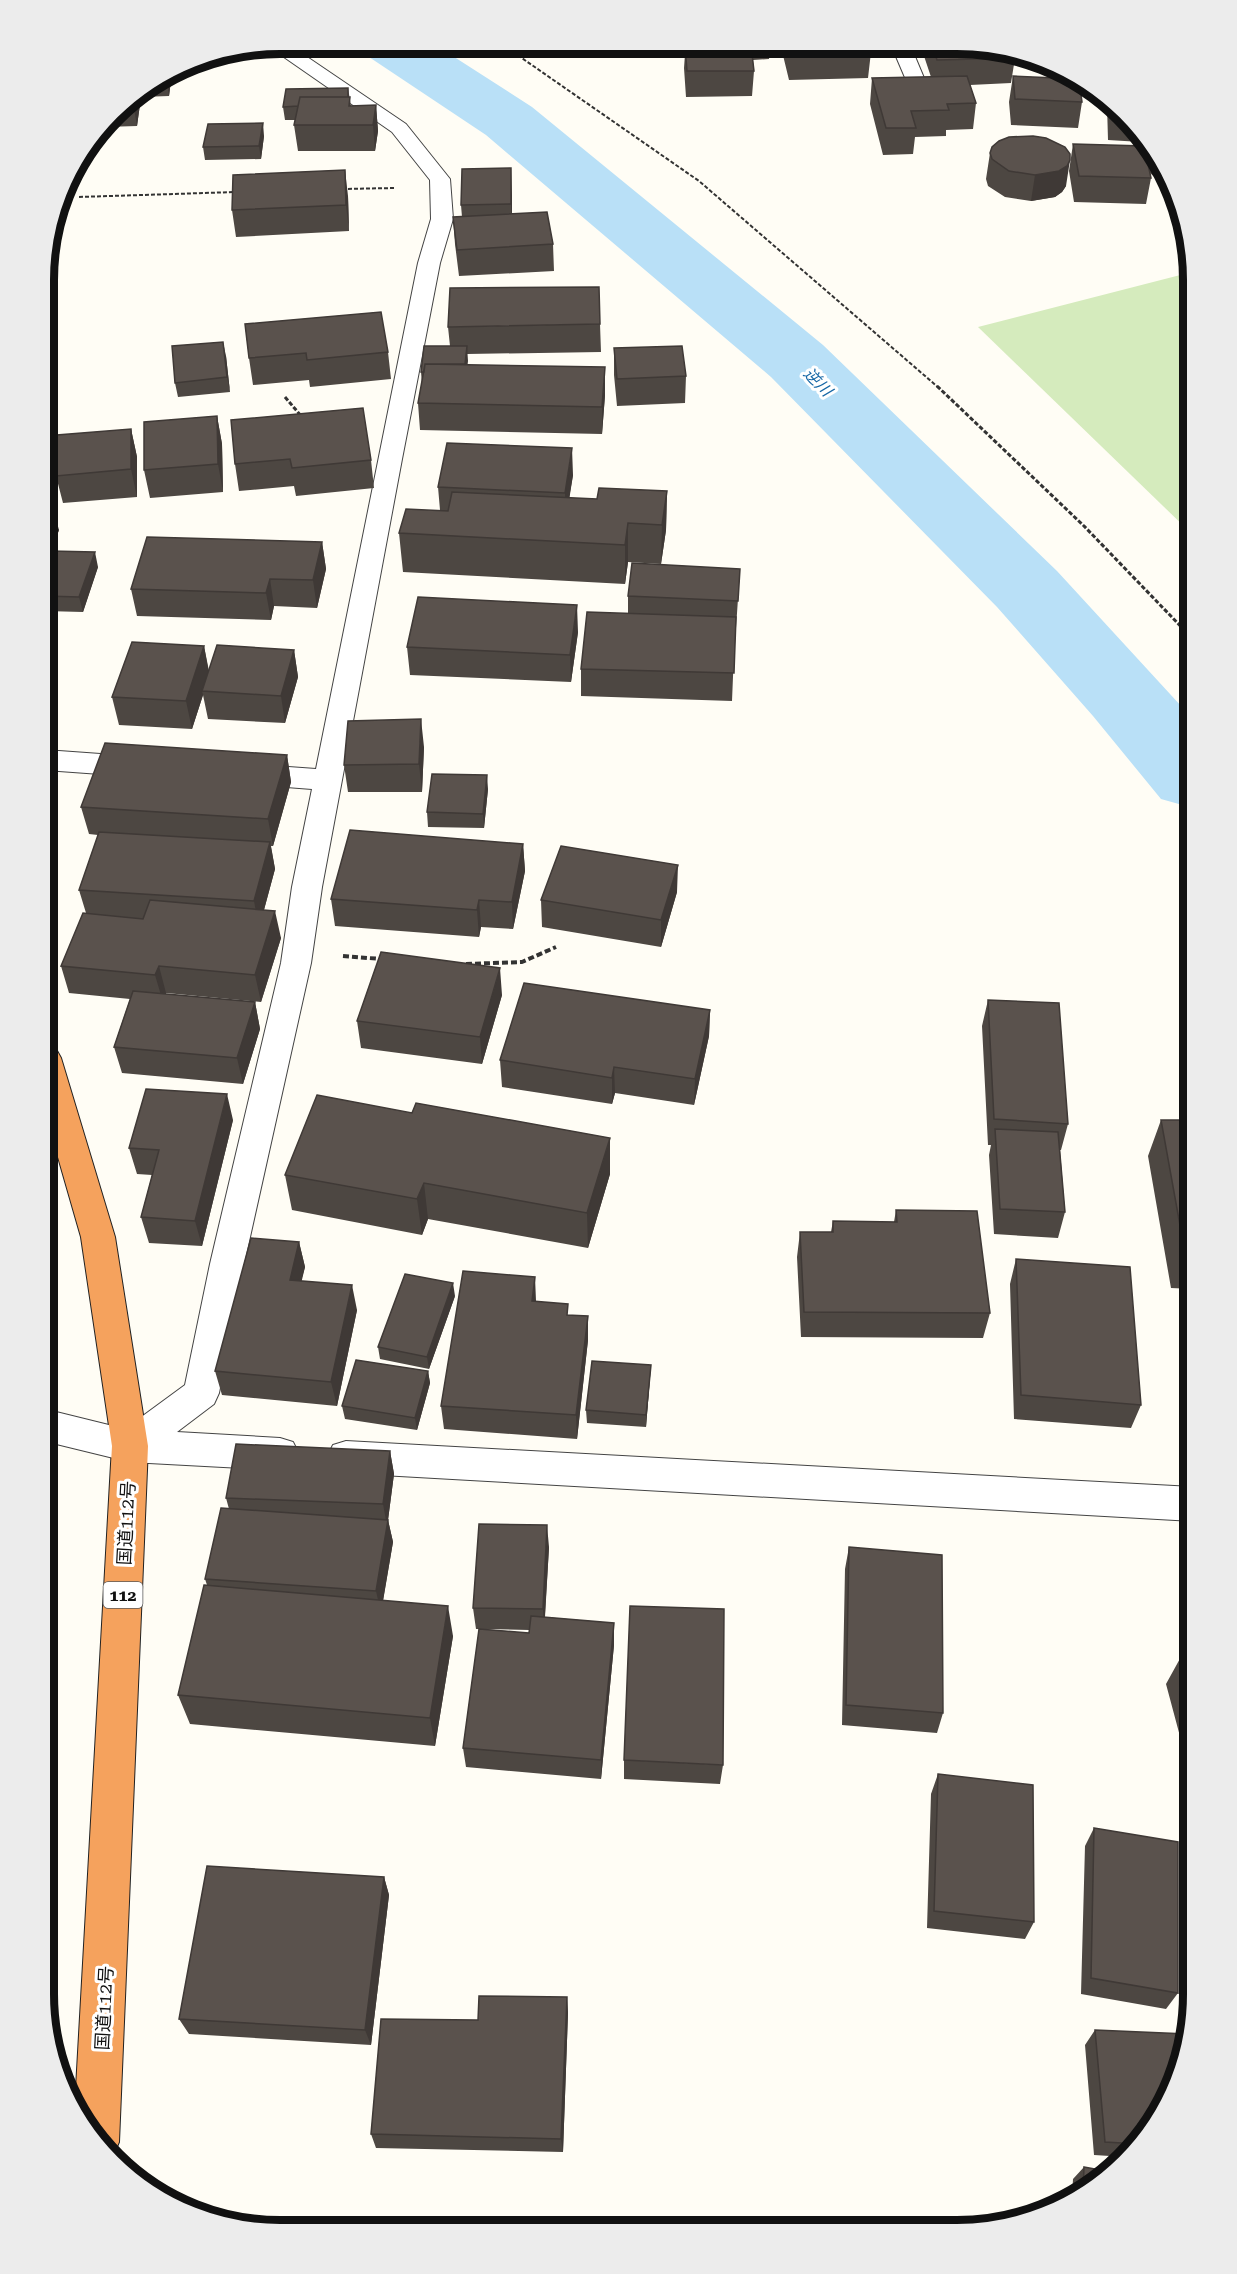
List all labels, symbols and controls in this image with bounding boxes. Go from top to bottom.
water label: 逆川 [800,364,837,401]
street label: 国道112号 [113,1480,139,1566]
road number: 112 [104,1582,142,1608]
street label: 国道112号 [91,1965,117,2051]

